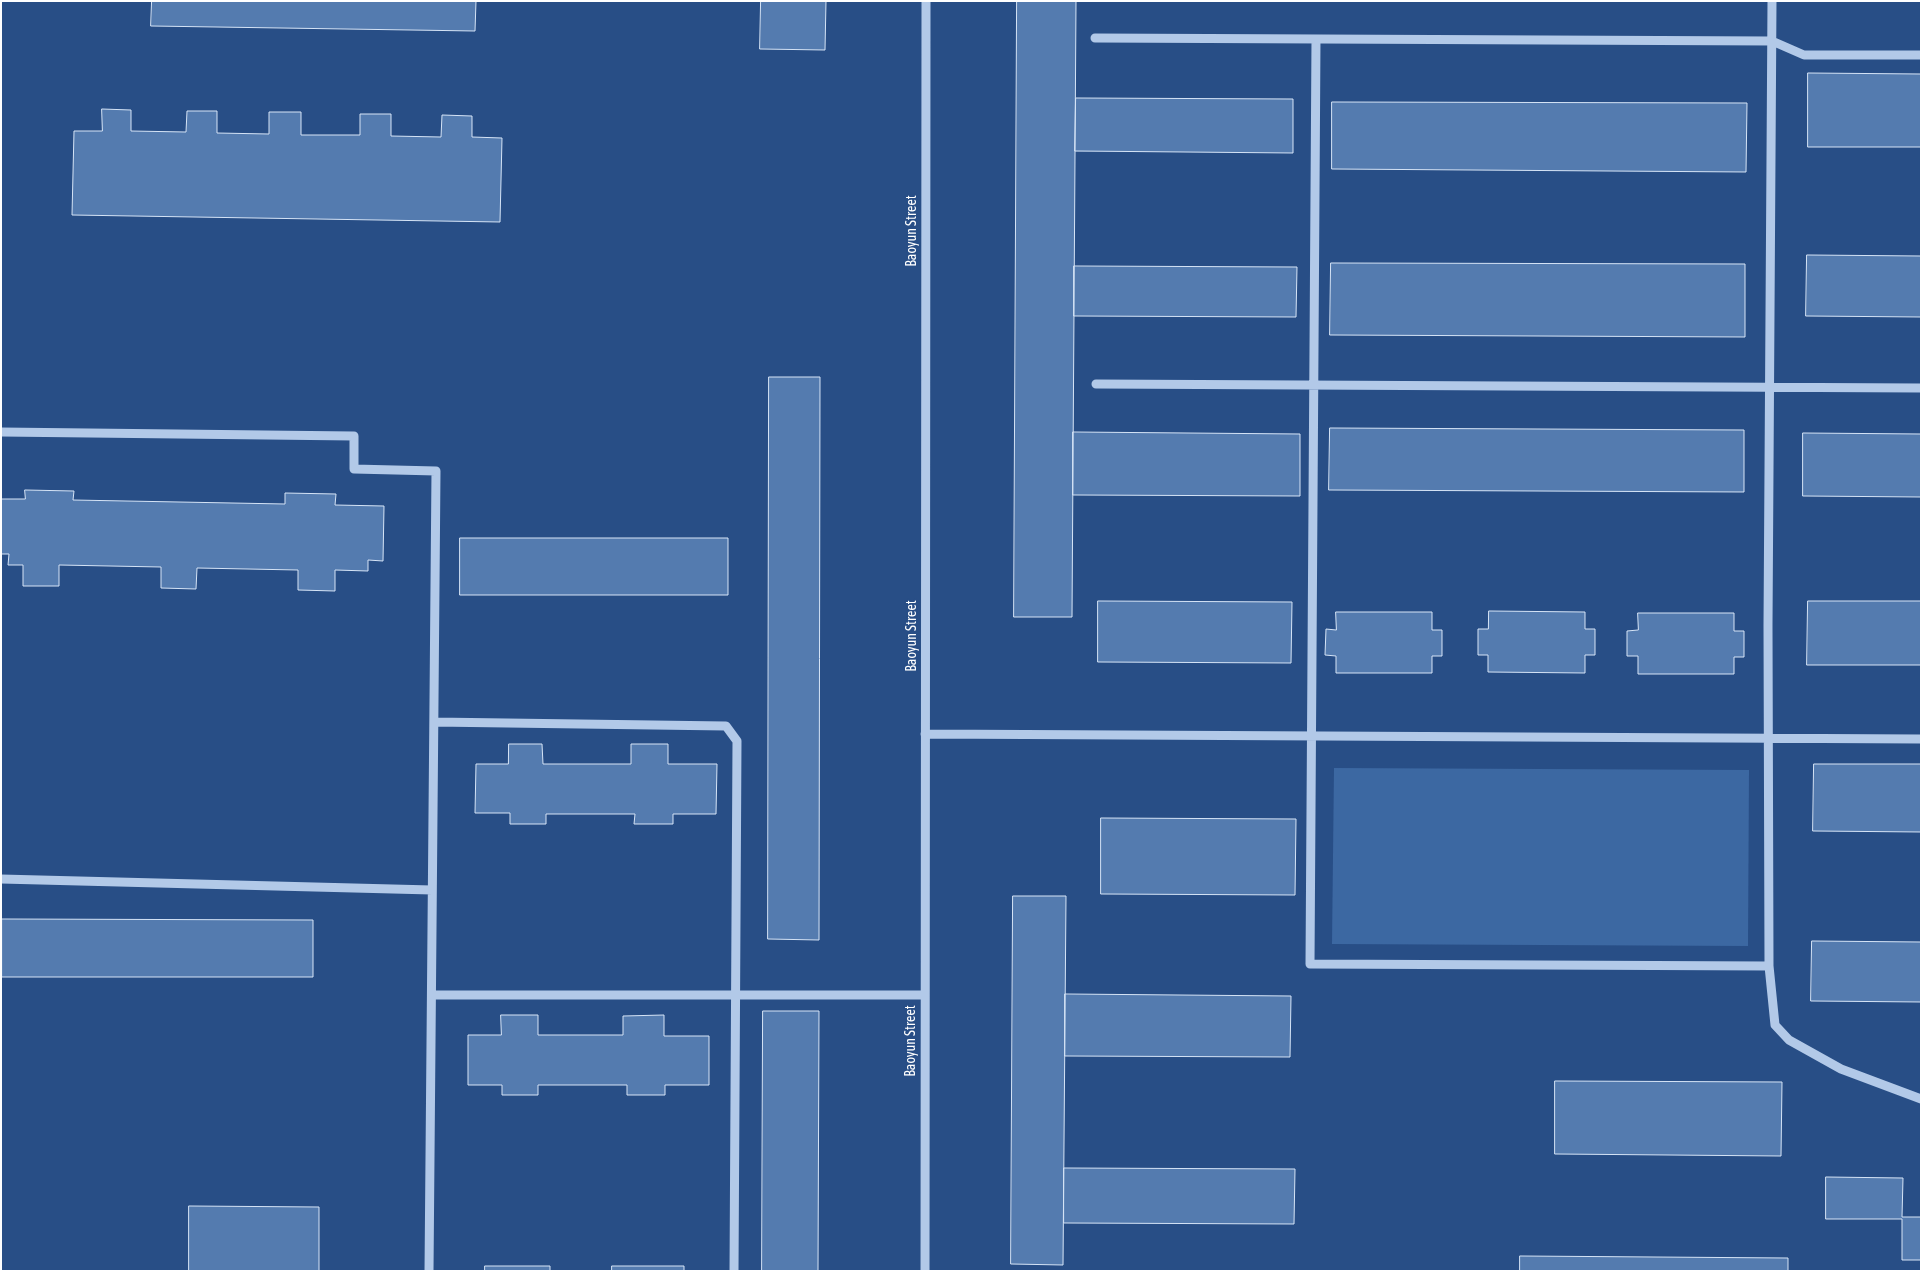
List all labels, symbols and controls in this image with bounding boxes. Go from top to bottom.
street label: Baoyun Street [904,195,920,267]
street label: Baoyun Street [904,600,920,672]
street label: Baoyun Street [903,1005,919,1077]

